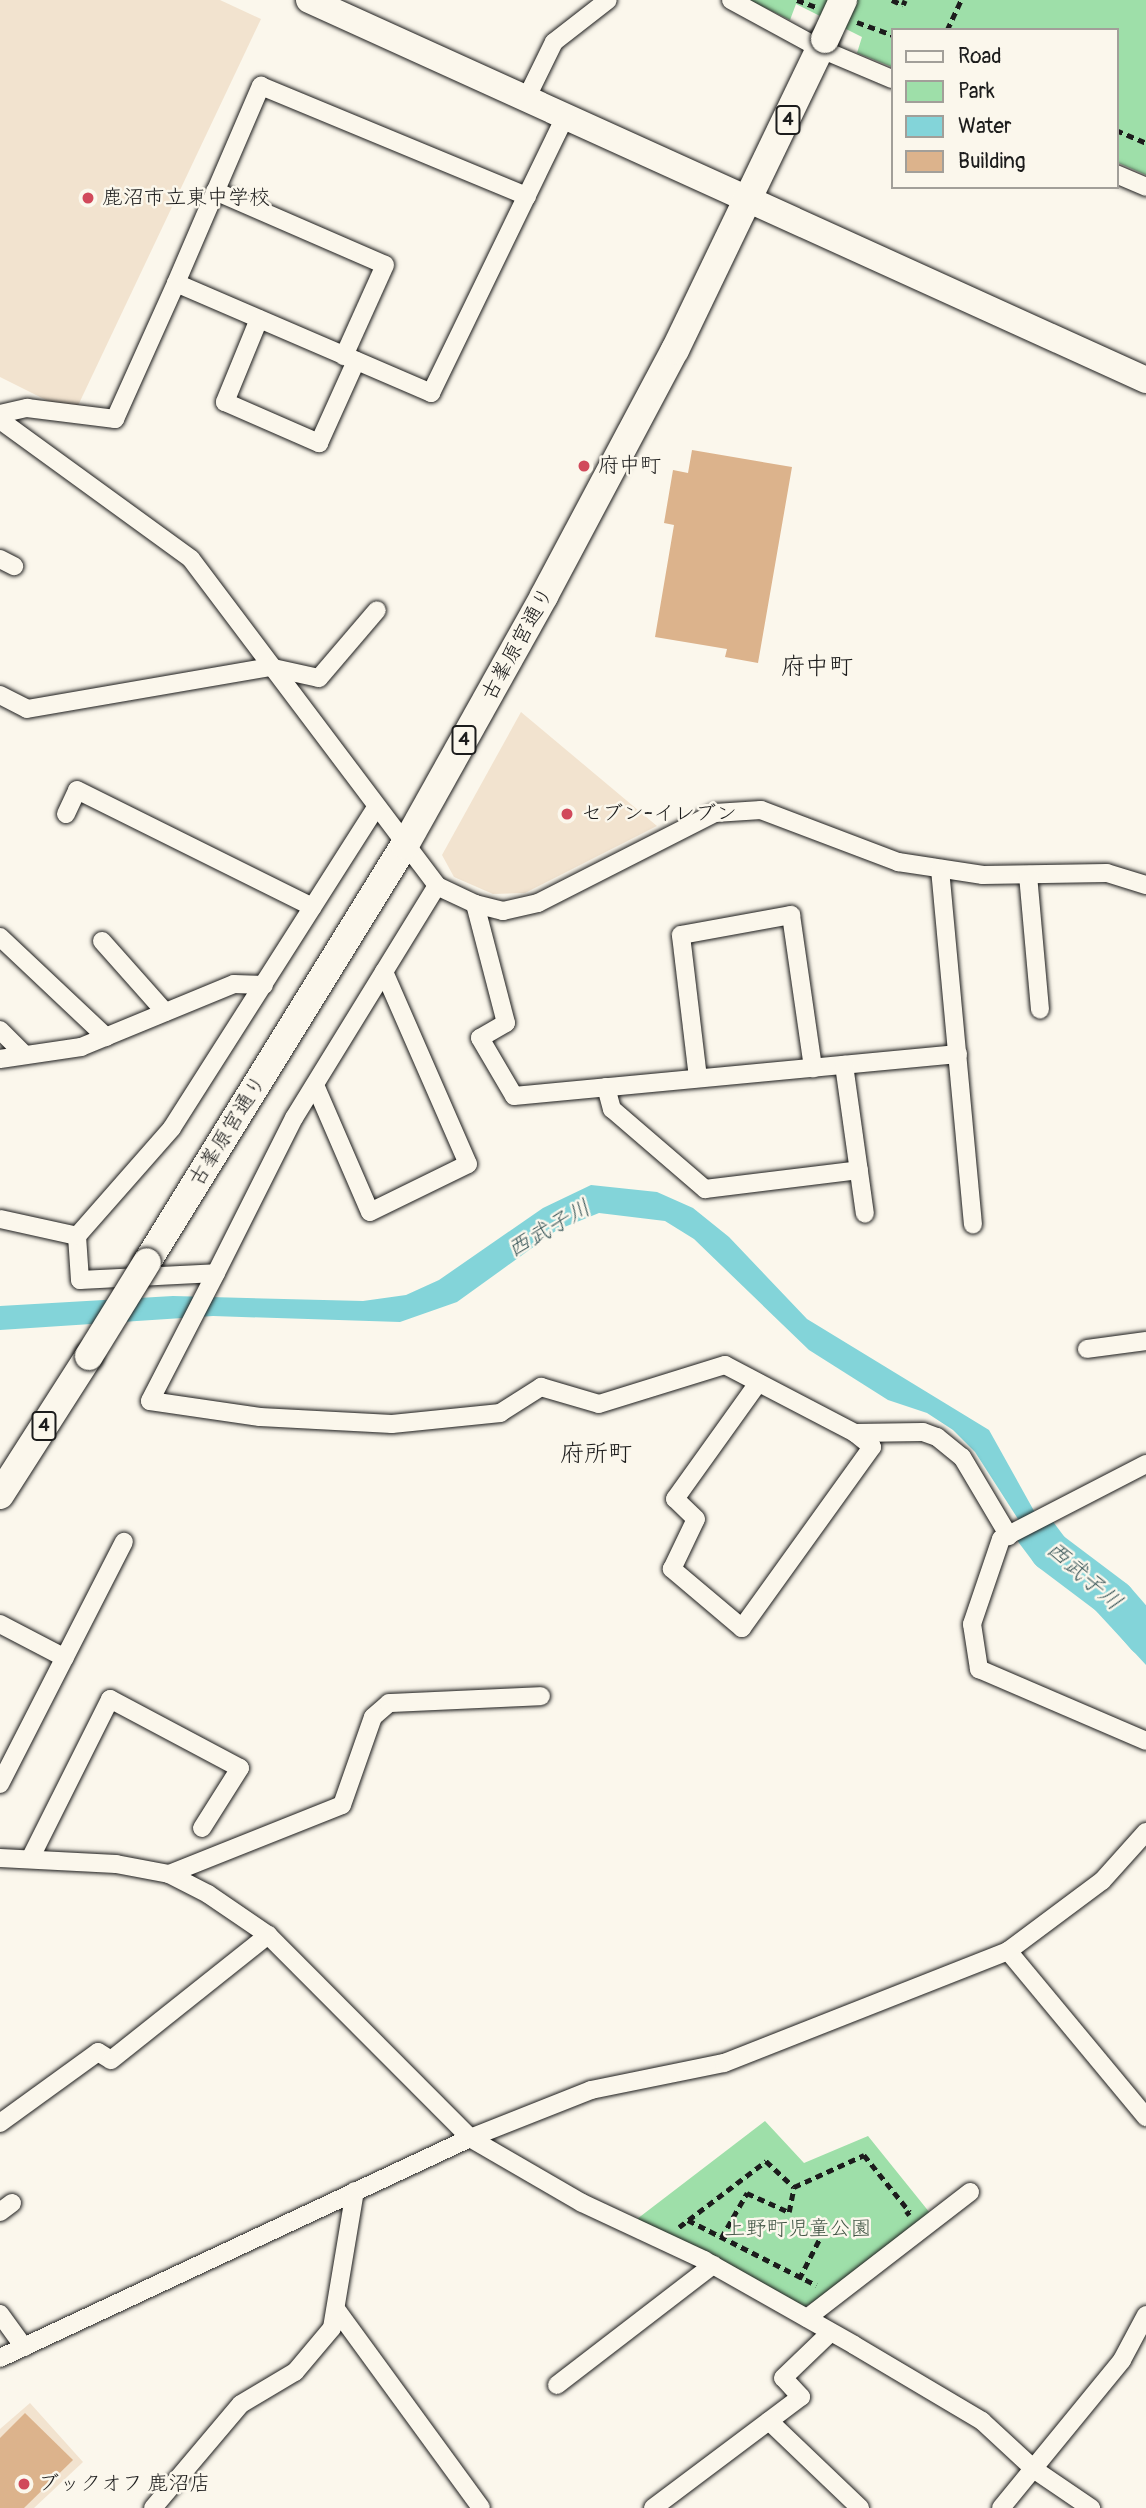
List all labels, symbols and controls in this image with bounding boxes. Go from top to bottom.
legend [890,28,1118,189]
text: Road [958,43,1002,70]
text: Park [958,78,995,105]
road number: 4 [774,104,802,136]
text: Water [958,113,1011,140]
text: Building [958,148,1025,175]
place label: 鹿沼市立東中学校 [102,185,270,211]
marker: 鹿沼市立東中学校 [80,190,96,206]
place label: 府中町 [598,453,661,479]
marker: 府中町 [576,458,592,474]
street label: 古峯原宮通り [476,583,560,705]
district label: 府中町 [781,653,853,681]
road number: 4 [450,724,478,755]
place label: セブン-イレブン [581,801,737,827]
marker: セブン-イレブン [559,806,575,822]
street label: 古峯原宮通り [184,1071,272,1191]
water label: 西武子川 [502,1194,596,1264]
road number: 4 [30,1410,58,1442]
district label: 府所町 [560,1440,632,1468]
water label: 西武子川 [1040,1535,1128,1617]
park label: 上野町児童公園 [725,2216,871,2242]
place label: ブックオフ 鹿沼店 [38,2471,211,2497]
marker: ブックオフ 鹿沼店 [16,2476,32,2492]

